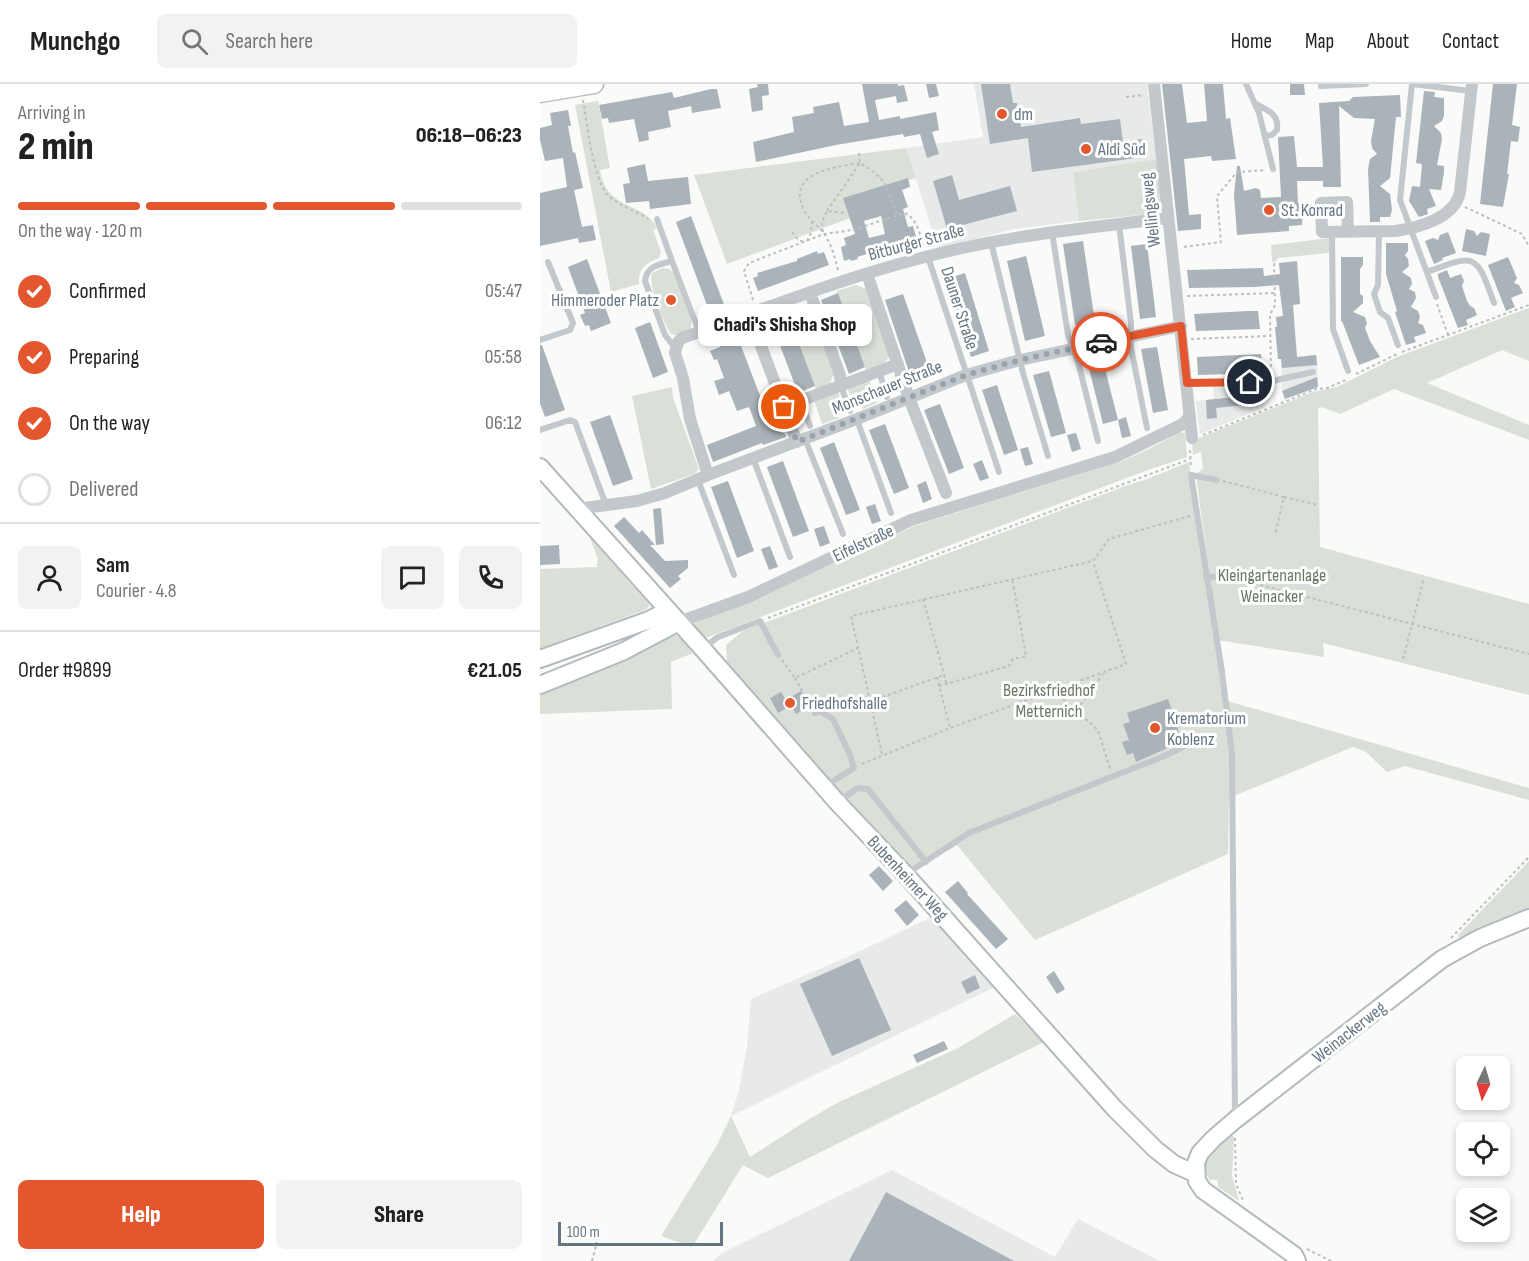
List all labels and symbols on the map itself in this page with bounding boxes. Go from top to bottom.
place label: dm [1014,104,1033,125]
marker: dm [995,107,1009,121]
place label: Aldi Süd [1097,139,1146,160]
marker: Aldi Süd [1079,142,1093,156]
street label: Wellingsweg [1136,172,1165,248]
place label: St. Konrad [1281,200,1343,221]
marker: St. Konrad [1262,203,1276,217]
street label: Bitburger Straße [866,220,967,265]
street label: Dauner Straße [936,264,983,352]
place label: Himmeroder Platz [551,290,660,311]
marker: Himmeroder Platz [664,293,678,307]
callout: Chadi's Shisha Shop [697,305,871,347]
courier [1071,312,1131,372]
street label: Monschauer Straße [829,356,945,419]
pin [1224,356,1275,407]
pin [758,381,809,432]
street label: Eifelstraße [829,520,897,567]
park label: Kleingartenanlage Weinacker [1218,565,1326,607]
park label: Bezirksfriedhof Metternich [1003,680,1096,722]
place label: Friedhofshalle [802,693,887,714]
marker: Friedhofshalle [783,696,797,710]
place label: Krematorium Koblenz [1167,708,1246,750]
marker: Krematorium Koblenz [1148,721,1162,735]
street label: Bubenheimer Weg [863,831,952,925]
street label: Weinackerweg [1308,997,1390,1068]
north arrow [1456,1056,1510,1110]
scale bar [558,1219,723,1246]

